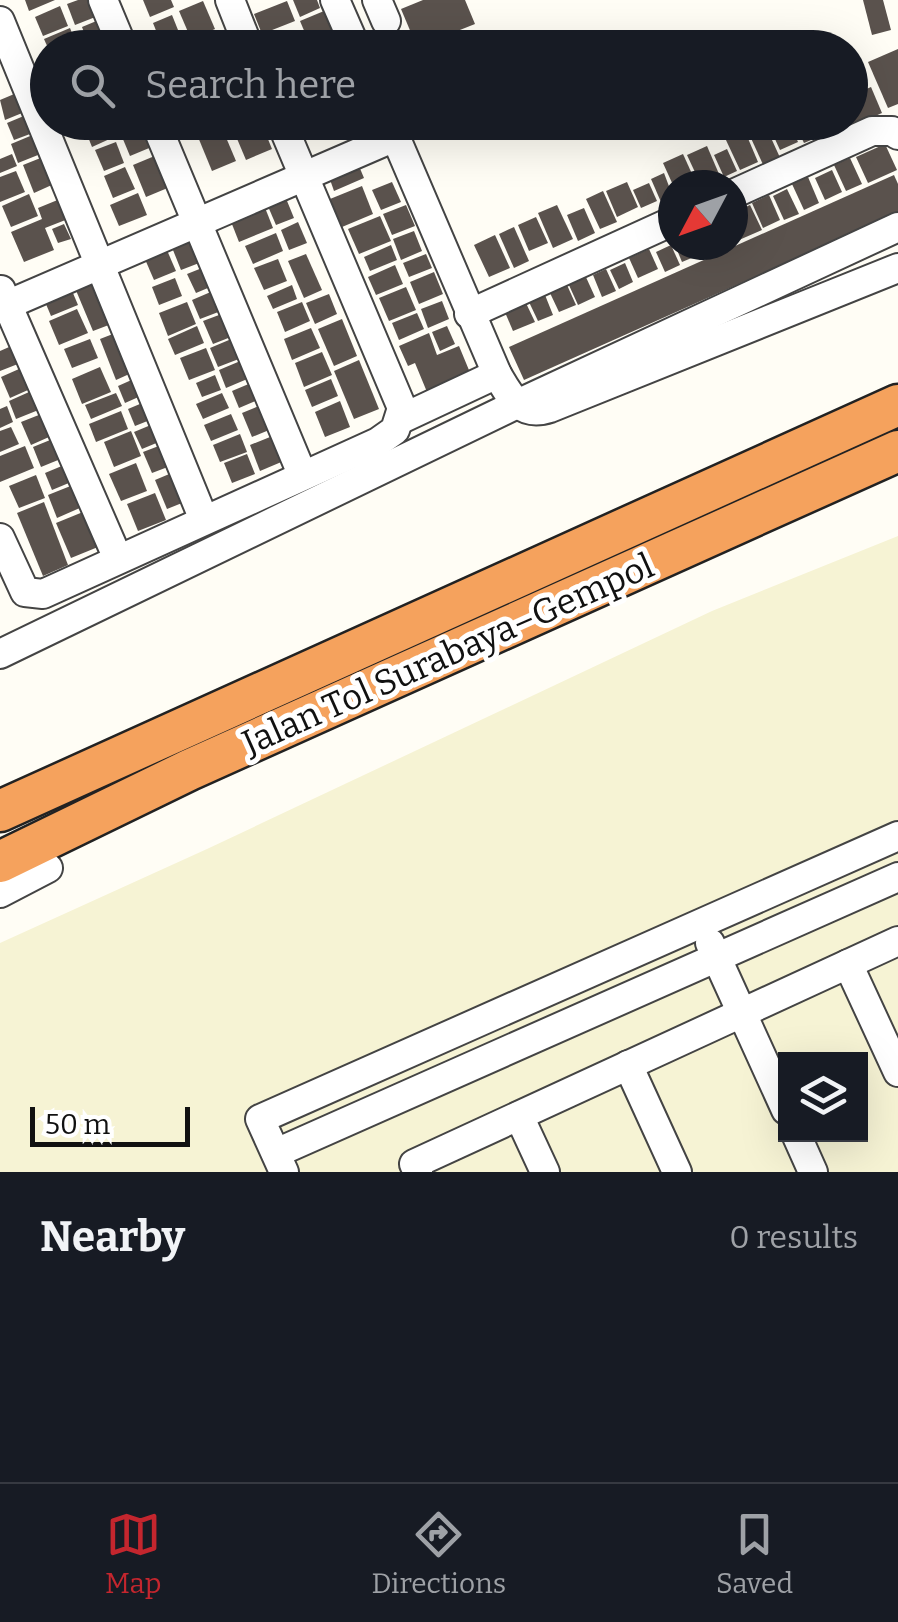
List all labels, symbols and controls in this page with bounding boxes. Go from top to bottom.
search box [30,30,868,140]
icon: search [65,58,120,113]
text: Search here [145,62,356,108]
north arrow [658,170,748,260]
street label: Jalan Tol Surabaya–Gempol [235,544,660,764]
map controls [778,1052,868,1142]
button: layers [778,1052,868,1142]
scale bar [30,1102,190,1146]
text: 50 m [45,1108,110,1141]
text: Nearby [40,1212,185,1262]
text: 0 results [729,1218,858,1256]
tab: Map [105,1507,161,1600]
tab: Directions [371,1507,506,1600]
tab: Saved [716,1507,793,1600]

